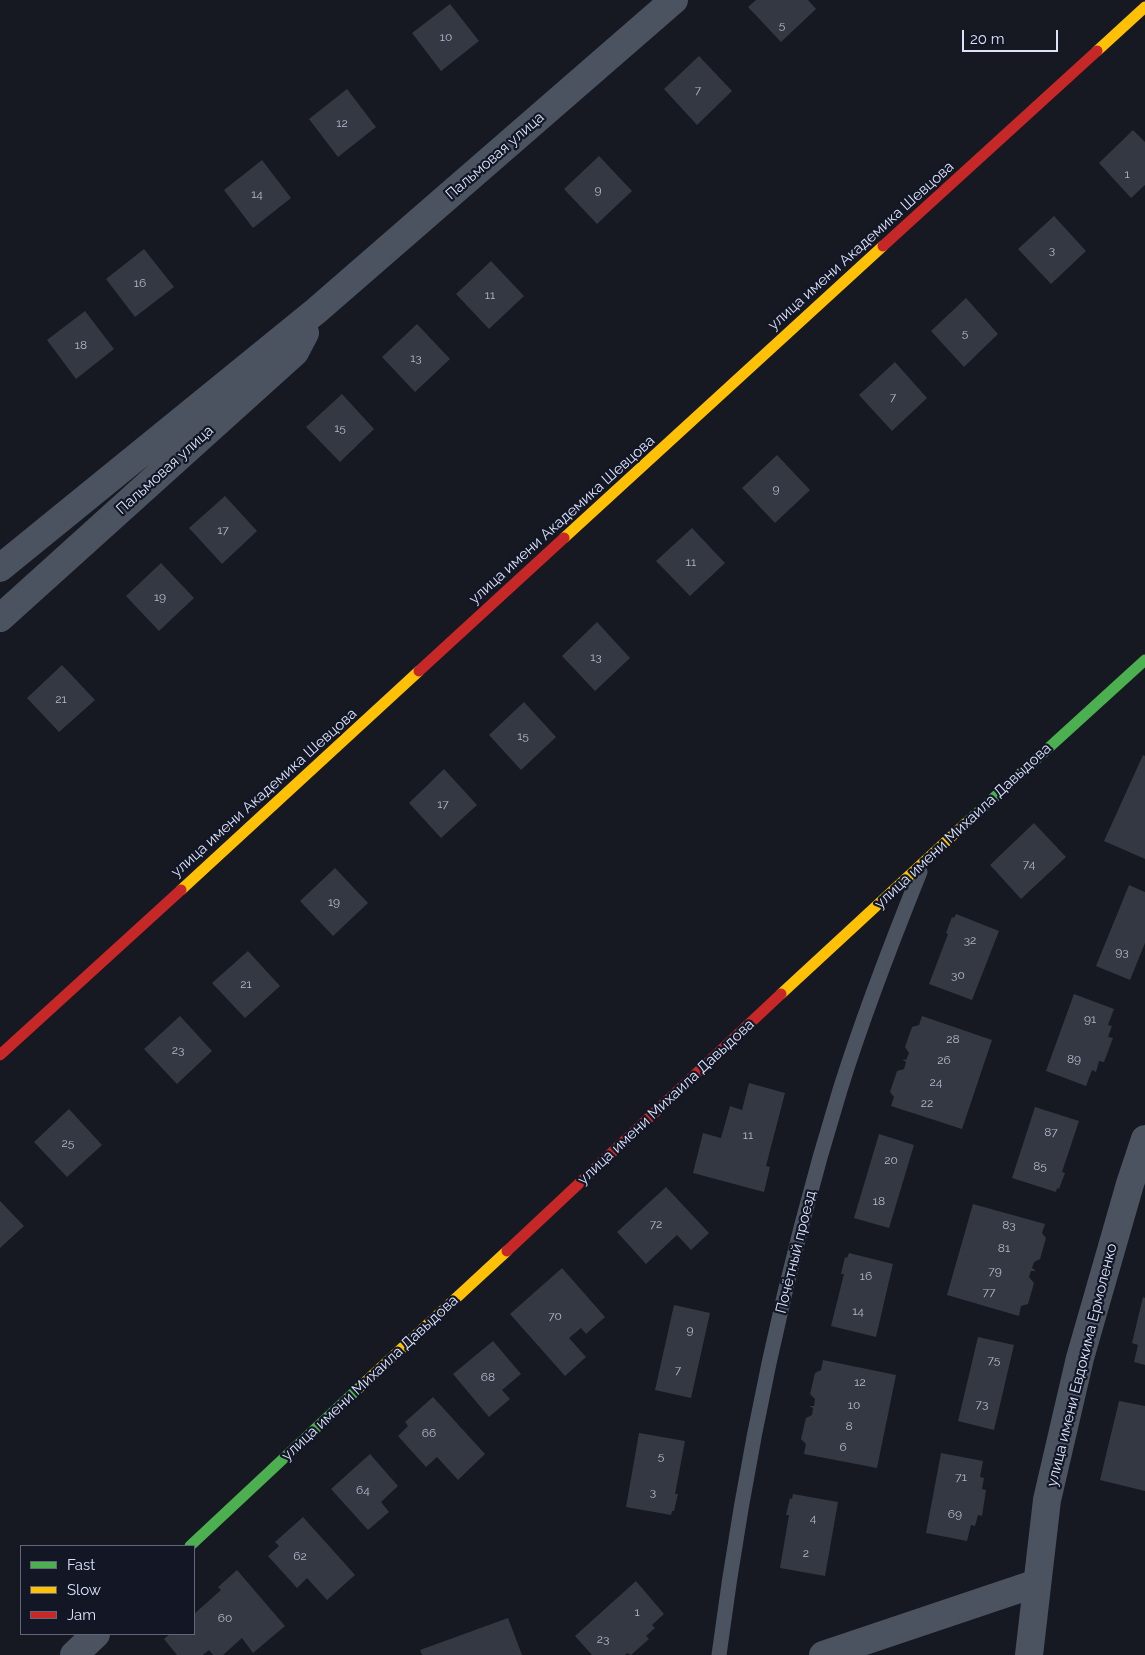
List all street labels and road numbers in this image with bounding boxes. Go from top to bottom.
street label: Пальмовая улица [442,108,548,204]
street label: улица имени Академика Шевцова [764,158,958,334]
street label: Пальмовая улица [113,422,217,518]
street label: улица имени Академика Шевцова [465,432,659,608]
street label: улица имени Академика Шевцова [167,705,361,881]
street label: улица имени Михаила Давыдова [871,739,1055,913]
street label: улица имени Михаила Давыдова [574,1015,758,1189]
street label: Почётный проезд [772,1189,820,1315]
street label: улица имени Евдокима Ермоленко [1043,1242,1121,1488]
street label: улица имени Михаила Давыдова [278,1291,462,1465]

